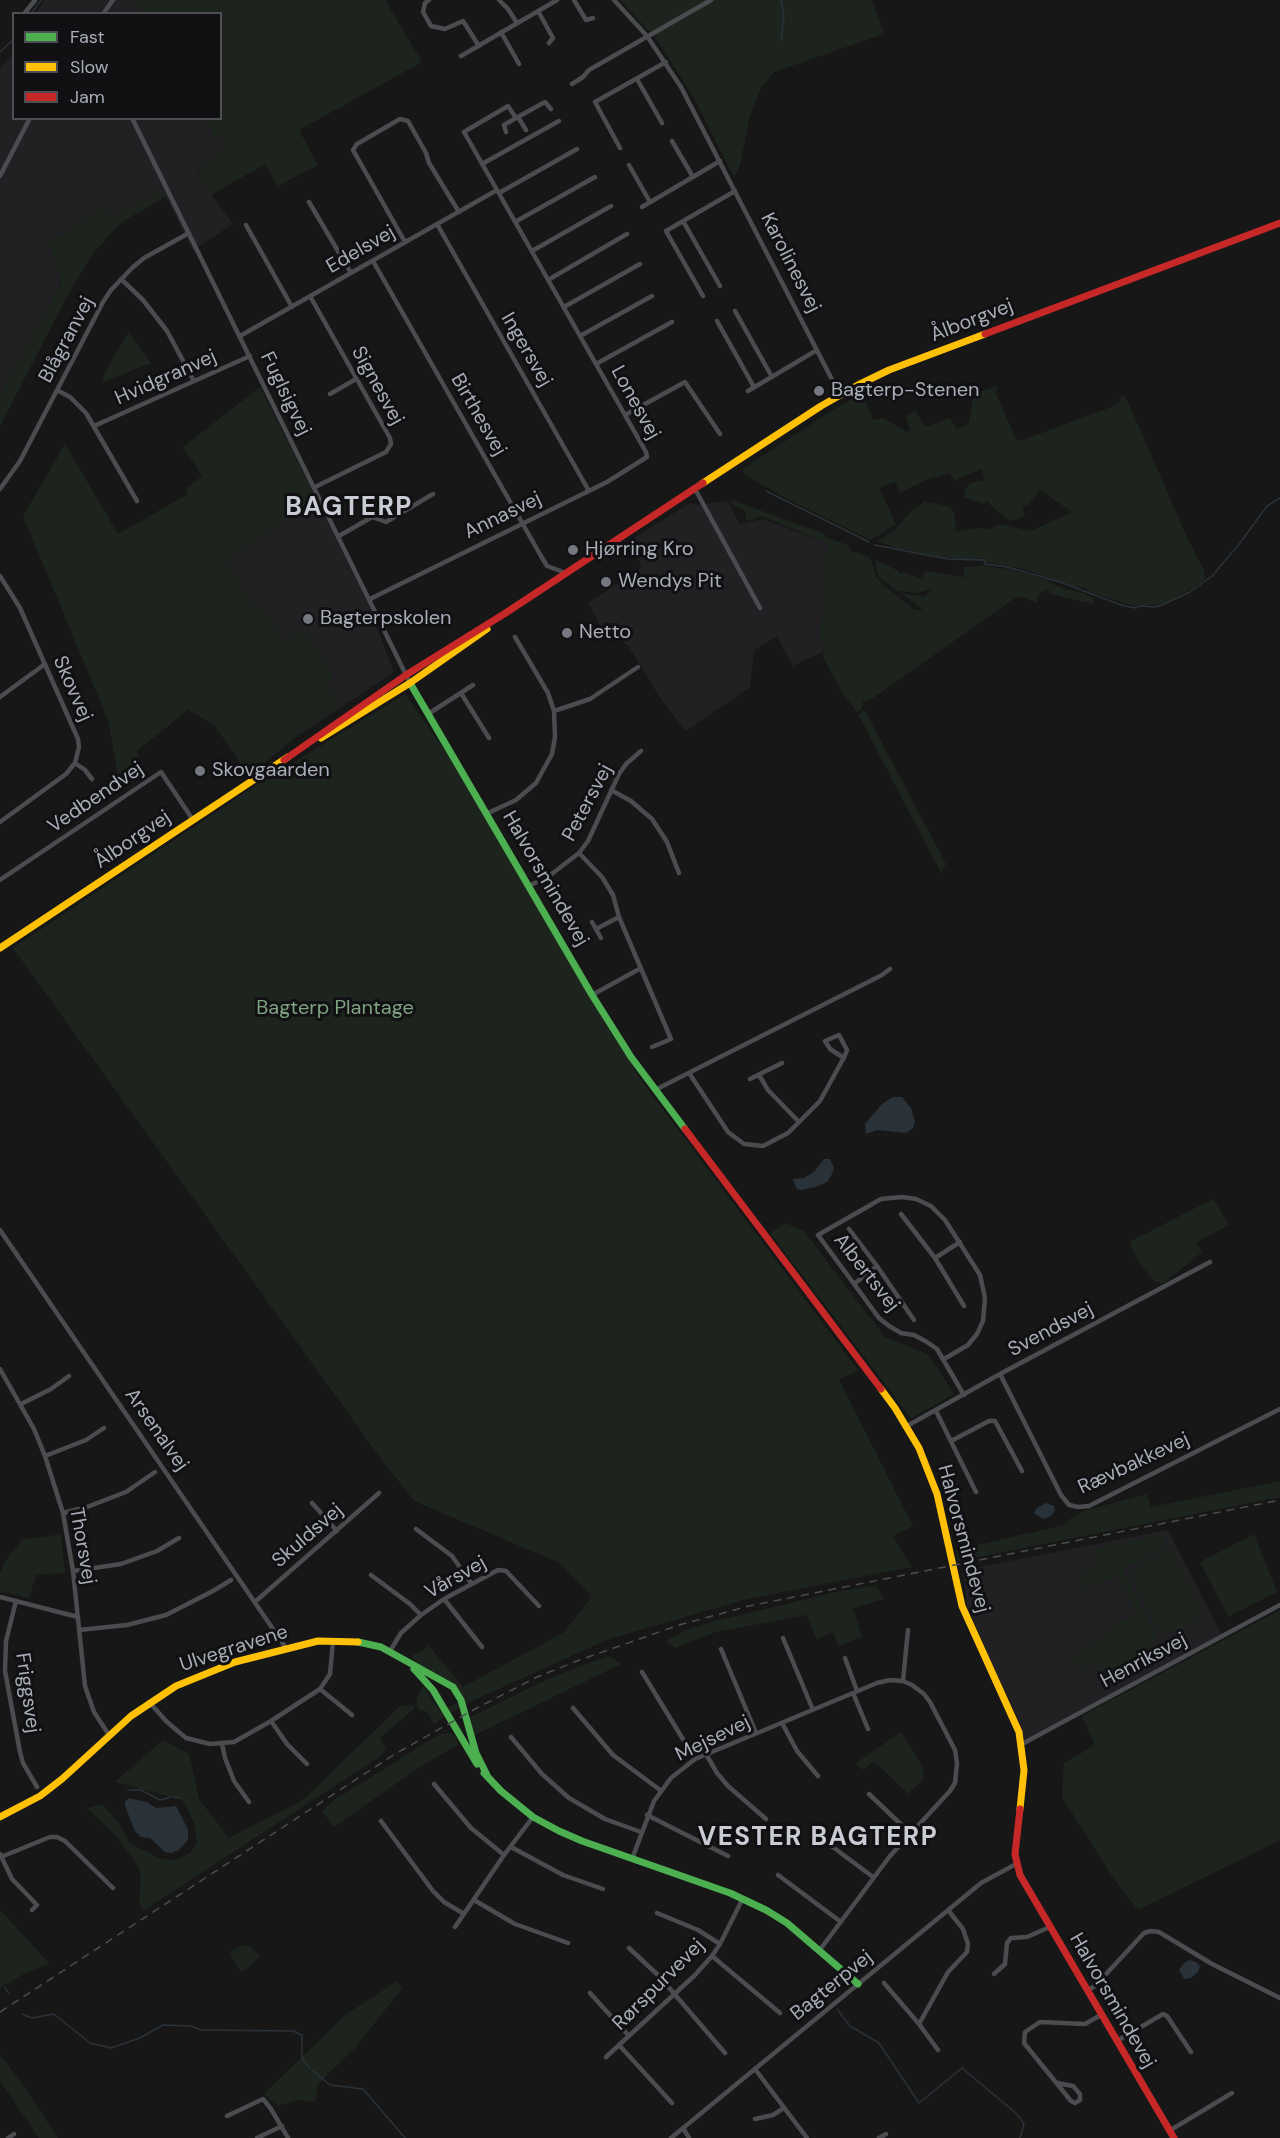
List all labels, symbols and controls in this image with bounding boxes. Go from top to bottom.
legend [12,12,222,120]
text: Fast [70,25,105,49]
text: Slow [70,55,109,79]
text: Jam [70,85,105,109]
street label: Karolinesvej [755,209,825,317]
street label: Edelsvej [322,221,400,279]
street label: Blågranvej [34,293,100,387]
street label: Ålborgvej [927,294,1017,348]
street label: Ingersvej [495,309,557,391]
street label: Signesvej [346,343,408,429]
street label: Hvidgranvej [112,345,220,411]
street label: Fuglsigvej [254,348,316,440]
street label: Lonesvej [605,362,665,444]
street label: Birthesvej [445,370,511,460]
place label: Bagterp-Stenen [831,379,980,403]
marker: Bagterp-Stenen [812,384,826,398]
street label: Annasvej [460,487,546,545]
district label: BAGTERP [285,492,413,524]
place label: Hjørring Kro [585,538,694,562]
marker: Hjørring Kro [566,543,580,557]
place label: Wendys Pit [618,570,722,594]
marker: Wendys Pit [599,575,613,589]
place label: Bagterpskolen [320,607,451,631]
marker: Bagterpskolen [301,612,315,626]
place label: Netto [579,621,631,645]
marker: Netto [560,626,574,640]
street label: Skovvej [47,653,97,725]
street label: Vedbendvej [44,757,148,839]
place label: Skovgaarden [212,759,330,783]
street label: Petersvej [558,760,618,846]
marker: Skovgaarden [193,764,207,778]
street label: Ålborgvej [90,806,176,874]
street label: Halvorsmindevej [497,807,593,951]
park label: Bagterp Plantage [256,997,414,1021]
street label: Albertsvej [828,1229,904,1317]
street label: Svendsvej [1004,1298,1098,1362]
street label: Arsenalvej [119,1384,193,1476]
street label: Rævbakkevej [1075,1428,1193,1500]
street label: Halvorsmindevej [932,1462,994,1616]
street label: Skuldsvej [268,1499,348,1573]
street label: Thorsvej [63,1506,101,1586]
street label: Vårsvej [421,1551,491,1605]
street label: Ulvegravene [177,1620,291,1678]
street label: Henriksvej [1097,1628,1191,1694]
street label: Friggsvej [9,1651,45,1735]
street label: Mejsevej [672,1711,754,1767]
district label: VESTER BAGTERP [698,1822,938,1854]
street label: Halvorsmindevej [1064,1929,1160,2073]
street label: Rørspurvevej [608,1934,710,2036]
street label: Bagterpvej [786,1946,878,2026]

